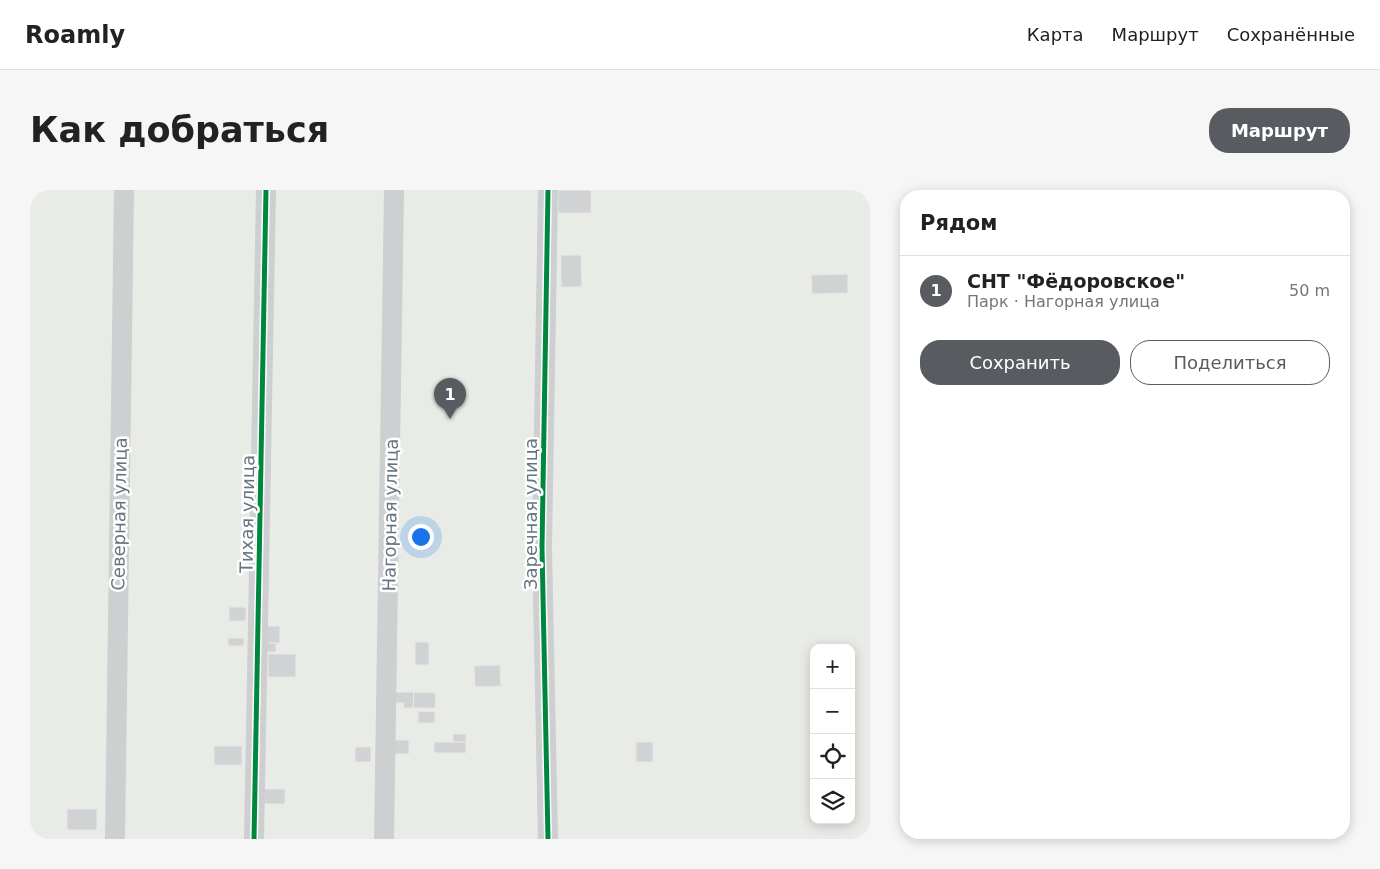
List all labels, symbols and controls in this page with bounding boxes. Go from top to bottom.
text: Roamly [25,21,125,49]
text: Карта [1027,24,1084,45]
text: Маршрут [1112,24,1199,45]
text: Сохранённые [1227,24,1355,45]
button: Маршрут [1209,108,1350,153]
text: Как добраться [30,110,329,150]
text: Рядом [920,211,997,235]
text: СНТ "Фёдоровское" [967,270,1185,292]
text: 1 [930,281,942,300]
text: 50 m [1289,281,1330,300]
text: Парк · Нагорная улица [967,292,1160,311]
button: Сохранить [920,340,1120,385]
button: Поделиться [1130,340,1330,385]
pin: 1 [434,378,466,419]
street label: Северная улица [107,437,131,591]
street label: Нагорная улица [378,438,402,592]
street label: Заречная улица [520,438,541,590]
street label: Тихая улица [235,455,259,574]
your location [408,524,434,550]
map controls [810,644,855,824]
button: + [810,644,855,689]
button: − [810,689,855,734]
button: locate [810,734,855,779]
button: layers [810,779,855,824]

